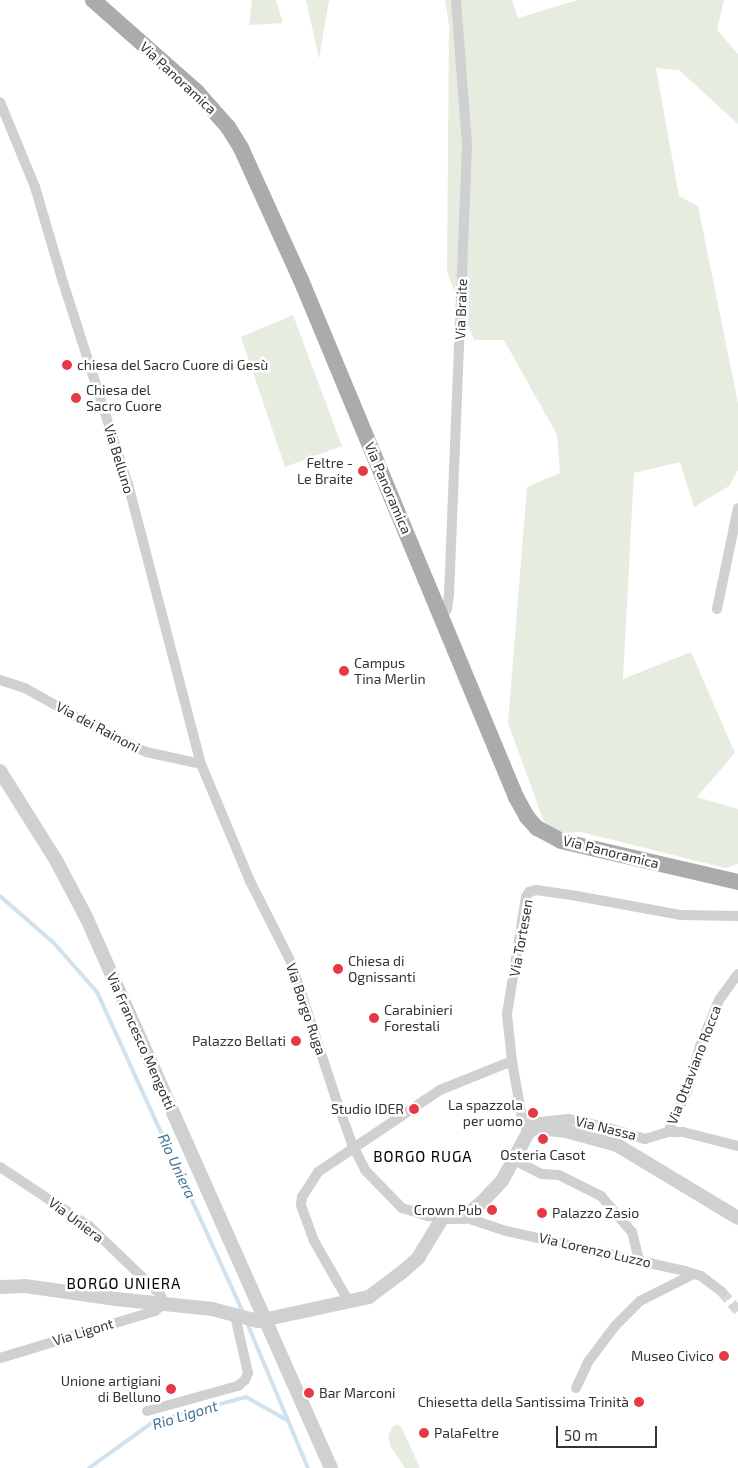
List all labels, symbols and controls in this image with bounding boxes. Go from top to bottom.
street label: Via Panoramica [136,38,220,118]
street label: Via Braite [452,278,470,340]
place label: chiesa del Sacro Cuore di Gesù [77,357,269,373]
marker: chiesa del Sacro Cuore di Gesù [61,359,73,371]
place label: Chiesa del Sacro Cuore [86,382,162,414]
marker: Chiesa del Sacro Cuore [70,392,82,404]
street label: Via Belluno [101,422,137,496]
street label: Via Panoramica [361,439,415,537]
place label: Feltre - Le Braite [297,455,353,488]
marker: Feltre - Le Braite [357,465,369,477]
place label: Campus Tina Merlin [354,655,426,688]
marker: Campus Tina Merlin [338,665,350,677]
street label: Via dei Rainoni [53,698,143,756]
street label: Via Panoramica [561,832,661,872]
street label: Via Tortesen [506,898,536,978]
place label: Chiesa di Ognissanti [348,953,416,986]
street label: Via Borgo Ruga [282,961,330,1057]
marker: Chiesa di Ognissanti [332,963,344,975]
street label: Via Francesco Mengotti [103,970,179,1112]
place label: Carabinieri Forestali [384,1002,453,1034]
street label: Via Ottaviano Rocca [664,1003,724,1127]
marker: Carabinieri Forestali [368,1012,380,1024]
place label: Palazzo Bellati [192,1033,286,1049]
marker: Palazzo Bellati [290,1035,302,1047]
place label: La spazzola per uomo [448,1097,523,1130]
place label: Studio IDER [331,1101,404,1117]
marker: Studio IDER [408,1103,420,1115]
marker: La spazzola per uomo [527,1107,539,1119]
street label: Via Nassa [574,1112,638,1144]
water label: Rio Uniera [154,1131,200,1201]
marker: Osteria Casot [537,1133,549,1145]
place label: Osteria Casot [500,1147,586,1163]
district label: BORGO RUGA [372,1148,474,1166]
street label: Via Uniera [45,1194,107,1246]
place label: Crown Pub [414,1202,482,1218]
marker: Crown Pub [486,1204,498,1216]
place label: Palazzo Zasio [552,1205,639,1221]
marker: Palazzo Zasio [536,1207,548,1219]
street label: Via Lorenzo Luzzo [537,1229,653,1271]
district label: BORGO UNIERA [65,1275,183,1293]
street label: Via Ligont [51,1315,115,1349]
place label: Museo Civico [631,1348,714,1364]
marker: Museo Civico [718,1350,730,1362]
place label: Unione artigiani di Belluno [61,1373,161,1405]
marker: Unione artigiani di Belluno [165,1383,177,1395]
place label: Bar Marconi [319,1385,396,1401]
marker: Bar Marconi [303,1387,315,1399]
place label: Chiesetta della Santissima Trinità [417,1394,629,1410]
marker: Chiesetta della Santissima Trinità [633,1396,645,1408]
water label: Rio Ligont [150,1397,220,1433]
scale bar [558,1416,659,1448]
place label: PalaFeltre [434,1425,499,1441]
text: 50 m [564,1426,598,1444]
marker: PalaFeltre [418,1427,430,1439]

